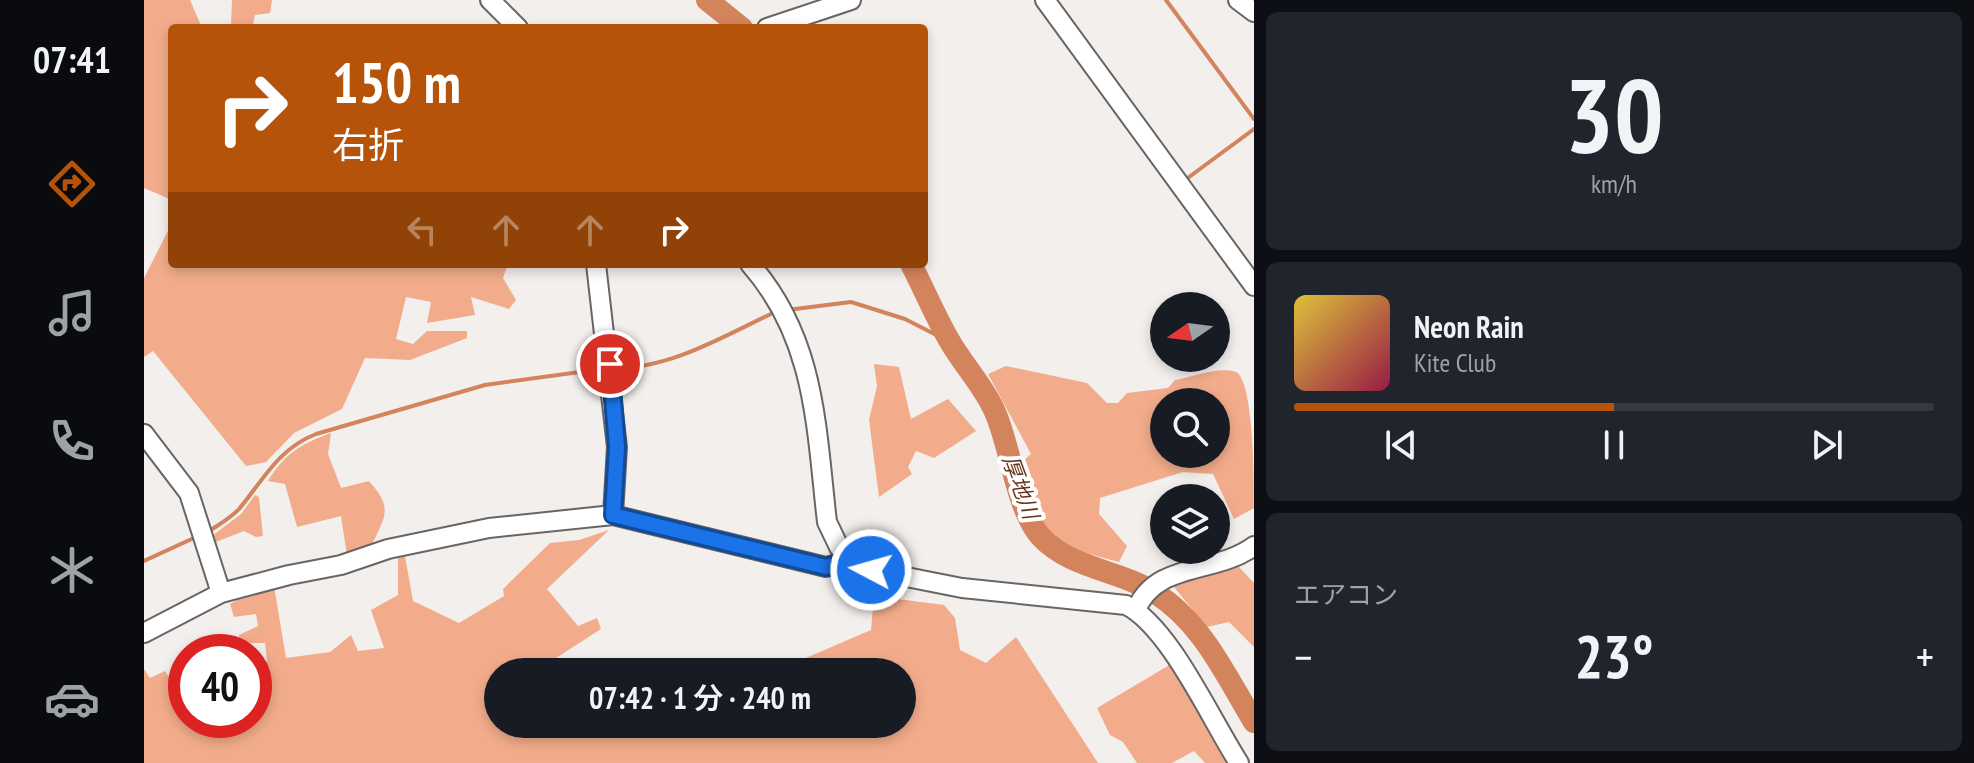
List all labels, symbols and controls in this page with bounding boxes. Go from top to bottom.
text: 07:41 [33,36,111,83]
text: 150 m [332,46,461,118]
text: 30 [1564,47,1664,182]
icon: right [200,56,304,160]
text: 右折 [332,121,404,168]
icon: directions [44,156,100,212]
text: km/h [1591,167,1637,200]
icon: left [400,208,444,252]
icon: ahead [484,208,528,252]
icon: ahead [568,208,612,252]
icon: right [652,208,696,252]
icon: music [44,285,100,341]
north arrow [1150,292,1230,372]
map controls [1150,292,1230,564]
text: Neon Rain [1414,307,1524,346]
pin [576,330,644,398]
icon: arrive [588,342,632,386]
text: Kite Club [1414,346,1496,379]
button: search [1150,388,1230,468]
icon: phone [44,413,100,469]
icon: previous [1379,423,1423,467]
icon: pause [1592,423,1636,467]
icon: next [1805,423,1849,467]
water label: 厚地川 [997,451,1046,525]
button: layers [1150,484,1230,564]
position arrow [829,528,913,612]
icon: climate [44,542,100,598]
text: エアコン [1294,578,1398,611]
text: 23° [1574,617,1654,695]
text: − [1294,628,1312,685]
text: + [1916,628,1934,685]
speed limit sign: 40 [168,634,272,738]
icon: car [44,671,100,727]
text: 07:42 · 1 分 · 240 m [589,678,811,717]

